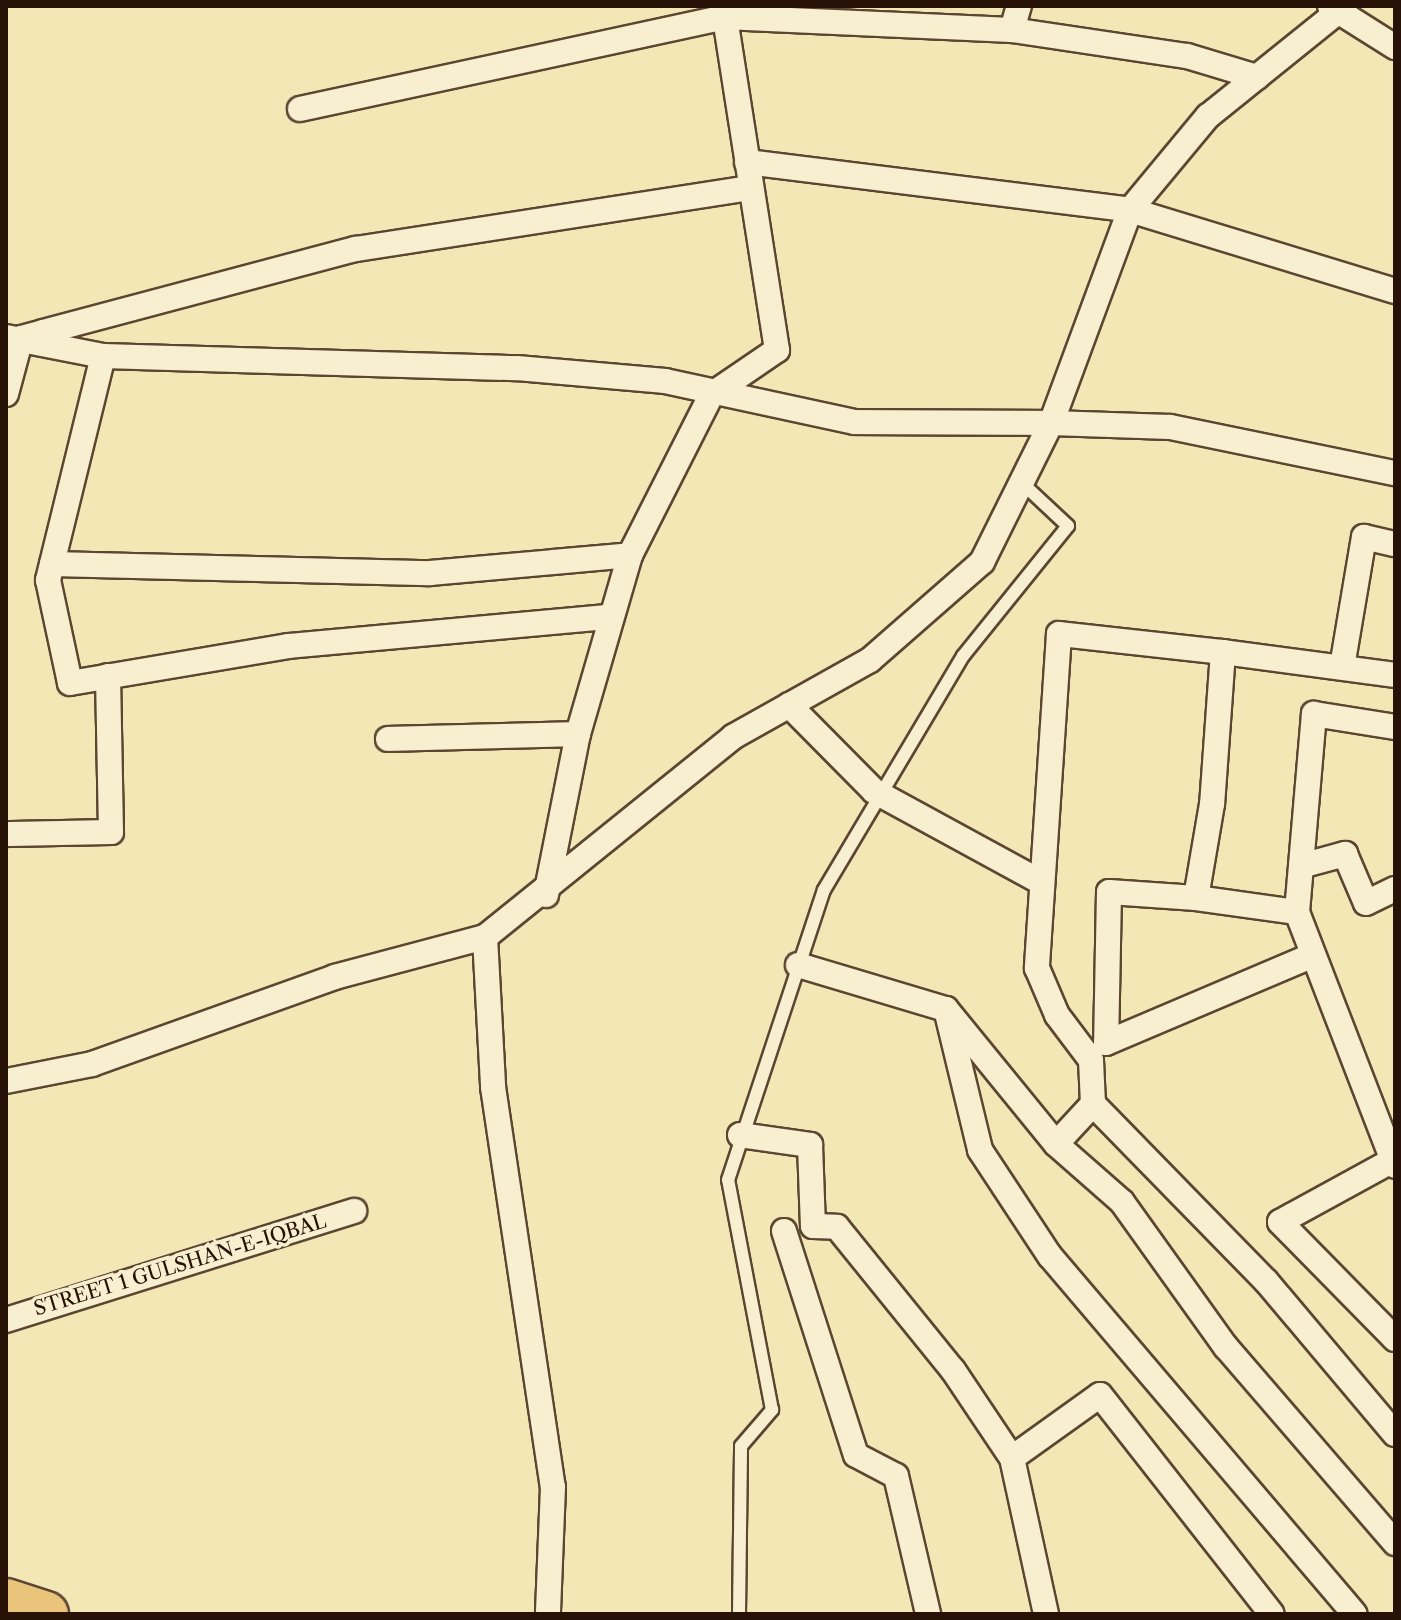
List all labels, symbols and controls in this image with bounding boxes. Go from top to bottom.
street label: STREET 1 GULSHAN-E-IQBAL [31,1209,329,1321]

